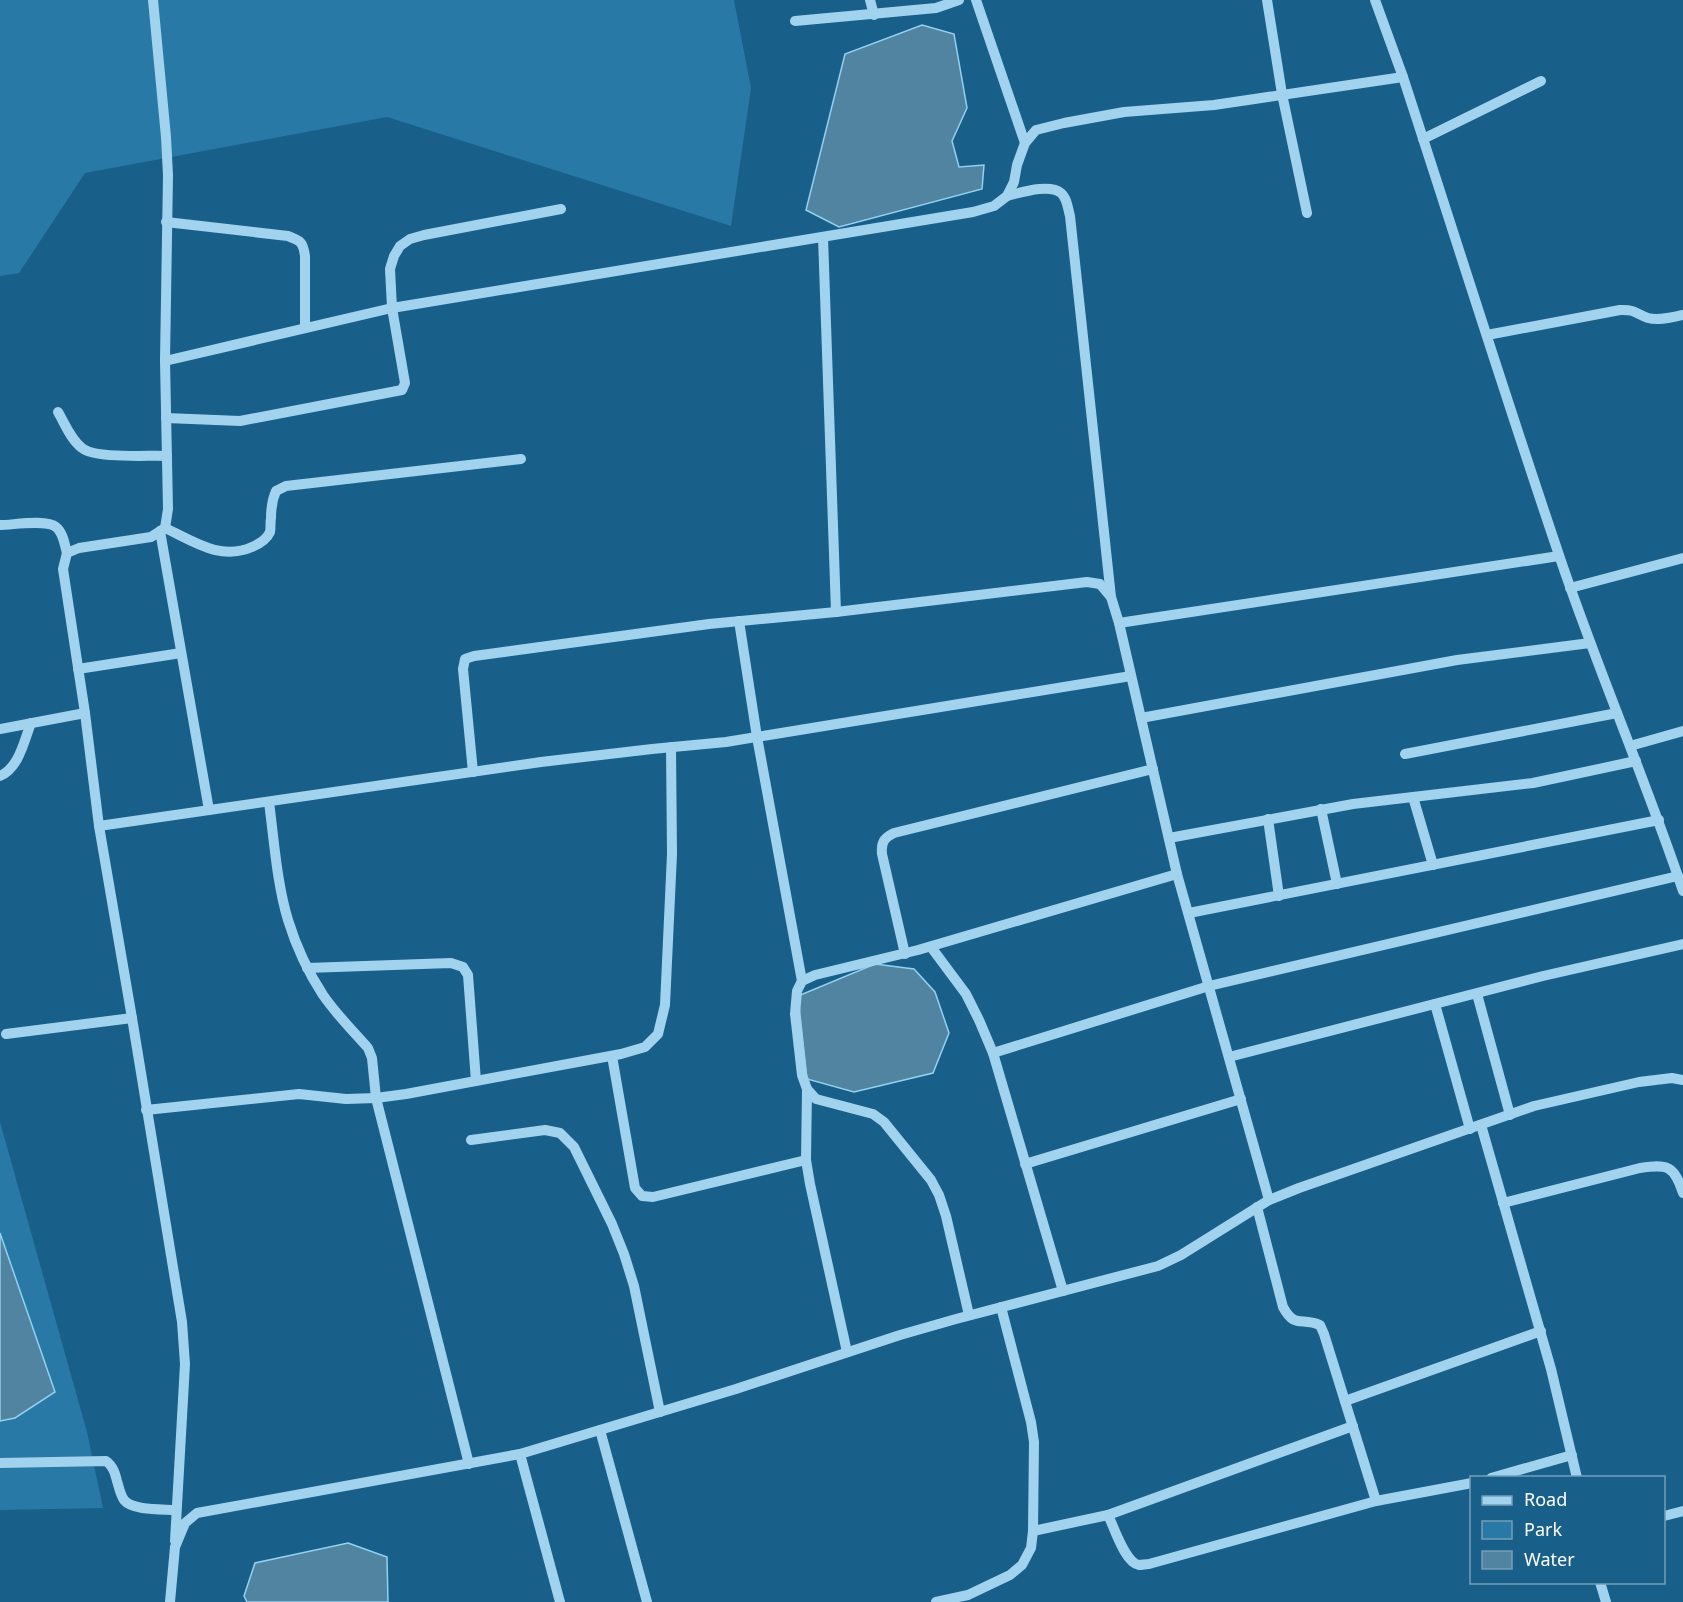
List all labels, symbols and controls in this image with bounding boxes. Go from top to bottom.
legend [1470,1476,1665,1584]
text: Road [1524,1487,1567,1511]
text: Park [1524,1517,1562,1541]
text: Water [1524,1547,1575,1571]

